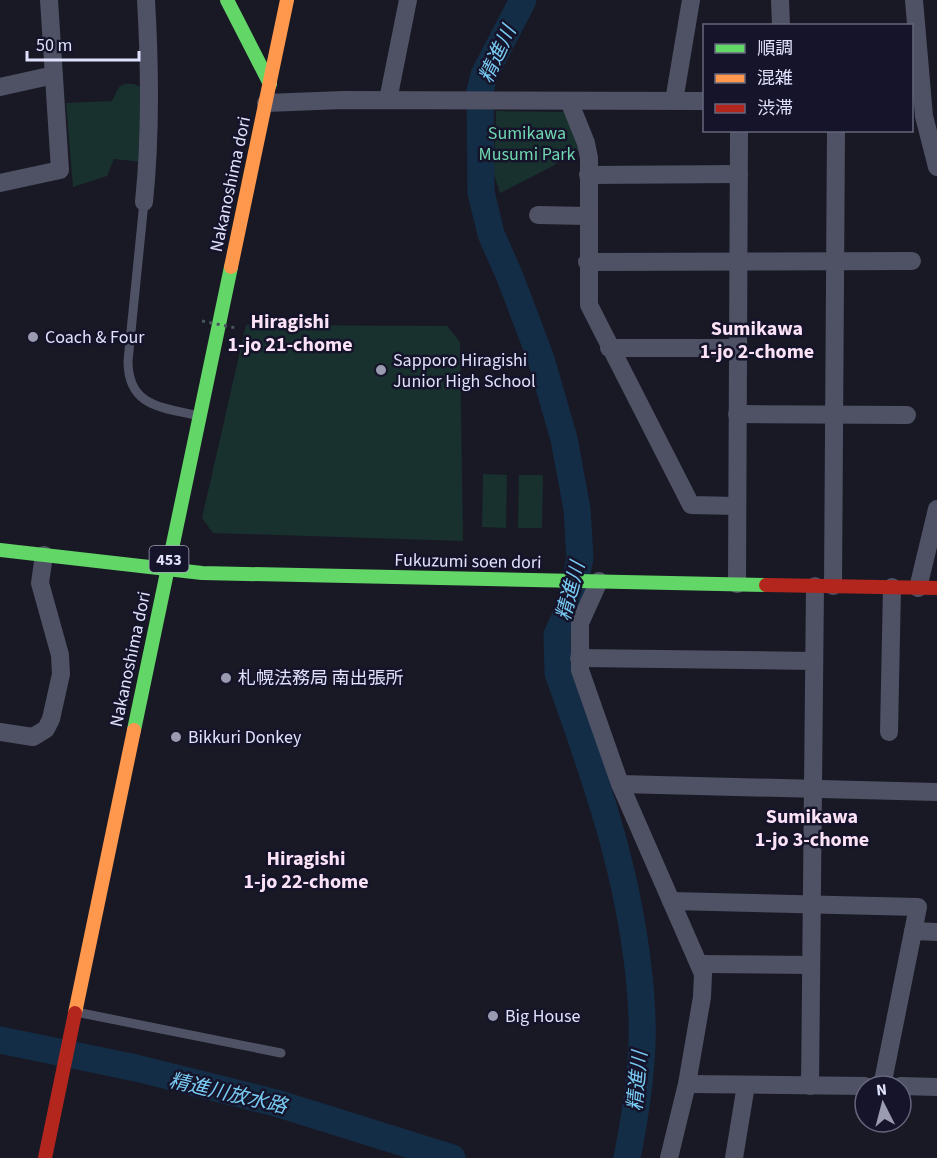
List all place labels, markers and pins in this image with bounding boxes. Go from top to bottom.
place label: Coach & Four [45,325,145,350]
marker: Coach & Four [26,330,40,344]
place label: Sapporo Hiragishi Junior High School [393,348,536,394]
marker: Sapporo Hiragishi Junior High School [374,363,388,377]
place label: 札幌法務局 南出張所 [238,666,404,691]
marker: 札幌法務局 南出張所 [219,671,233,685]
place label: Bikkuri Donkey [188,725,302,750]
marker: Bikkuri Donkey [169,730,183,744]
place label: Big House [505,1004,581,1029]
marker: Big House [486,1009,500,1023]

